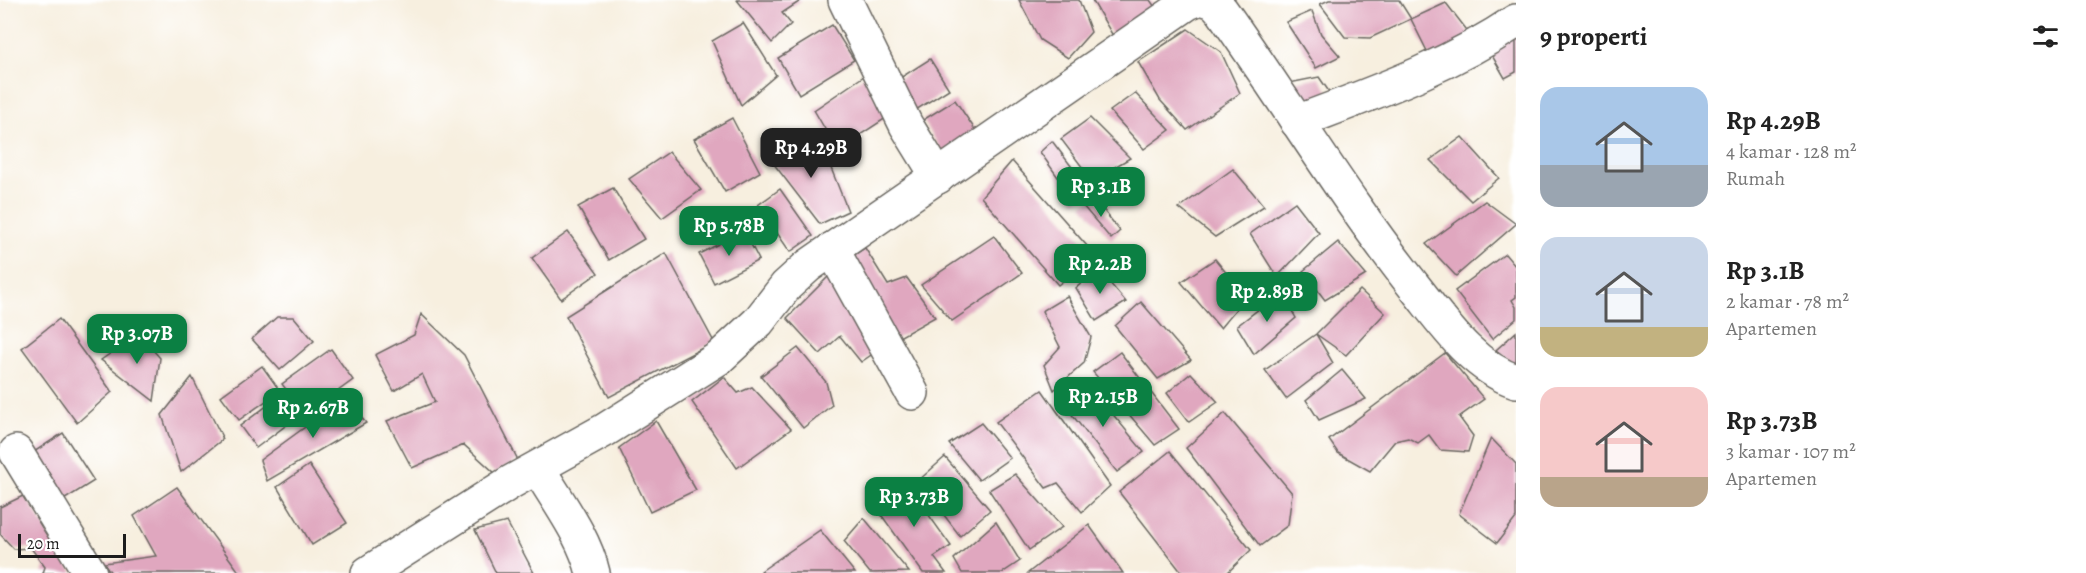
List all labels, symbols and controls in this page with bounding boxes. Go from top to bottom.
text: 9 properti [1540,19,1647,54]
icon: filters [2029,20,2062,53]
text: Rp 4.29B [1726,103,1821,138]
icon: home [1588,111,1660,183]
pin: Rp 4.29B [749,128,873,179]
text: Rp 4.29B [775,134,848,161]
text: 4 kamar · 128 m² [1726,138,1857,165]
text: Rumah [1726,165,1785,192]
pin: Rp 3.1B [1046,167,1156,218]
text: Rp 3.1B [1071,173,1131,200]
pin: Rp 5.78B [667,206,791,257]
text: Rp 5.78B [693,212,765,239]
pin: Rp 2.2B [1045,244,1155,295]
text: Rp 2.2B [1068,250,1132,277]
text: Rp 3.1B [1726,253,1805,288]
icon: home [1588,261,1660,333]
pin: Rp 2.89B [1205,272,1329,323]
text: Rp 2.89B [1230,278,1304,305]
text: 2 kamar · 78 m² [1726,288,1849,315]
pin: Rp 3.07B [75,314,199,365]
text: Apartemen [1726,315,1817,342]
text: Rp 3.07B [101,320,173,347]
pin: Rp 2.15B [1041,377,1165,428]
text: Rp 2.15B [1068,383,1138,410]
pin: Rp 2.67B [251,388,375,439]
text: Rp 2.67B [277,394,349,421]
text: Rp 3.73B [1726,403,1818,438]
icon: home [1588,411,1660,483]
text: 3 kamar · 107 m² [1726,438,1856,465]
text: Apartemen [1726,465,1817,492]
pin: Rp 3.73B [852,477,976,528]
text: Rp 3.73B [879,483,949,510]
scale bar [18,531,126,558]
text: 20 m [27,533,60,555]

